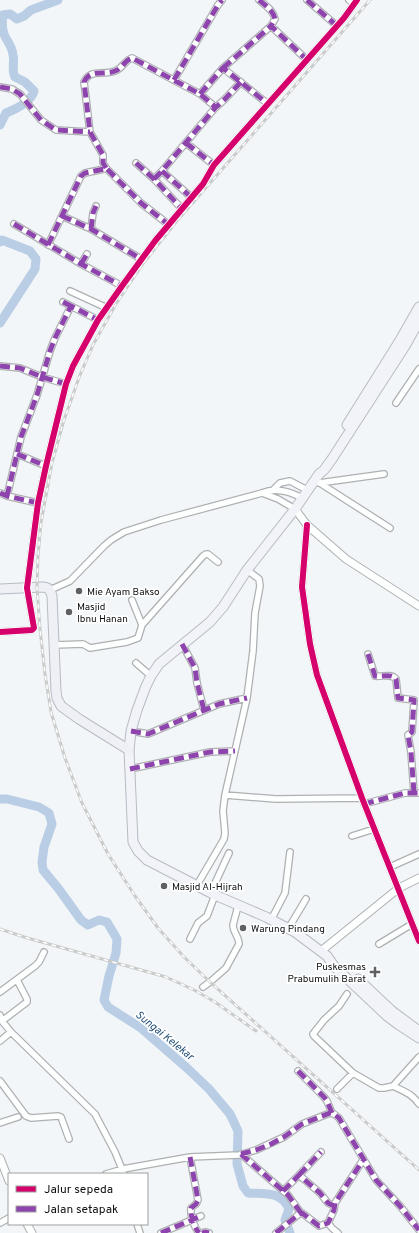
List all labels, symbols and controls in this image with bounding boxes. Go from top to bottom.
marker: Mie Ayam Bakso [74,586,84,596]
place label: Mie Ayam Bakso [87,586,160,599]
place label: Masjid Ibnu Hanan [77,601,128,626]
marker: Masjid Ibnu Hanan [64,607,74,617]
marker: Masjid Al-Hijrah [159,881,169,891]
place label: Masjid Al-Hijrah [172,881,243,894]
marker: Warung Pindang [238,923,248,933]
place label: Warung Pindang [251,923,325,936]
place label: Puskesmas Prabumulih Barat [288,961,366,986]
marker: Puskesmas Prabumulih Barat [369,966,381,978]
water label: Sungai Kelekar [132,1008,197,1064]
legend [8,1173,148,1225]
text: Jalur sepeda [44,1182,113,1198]
text: Jalan setapak [44,1202,118,1218]

